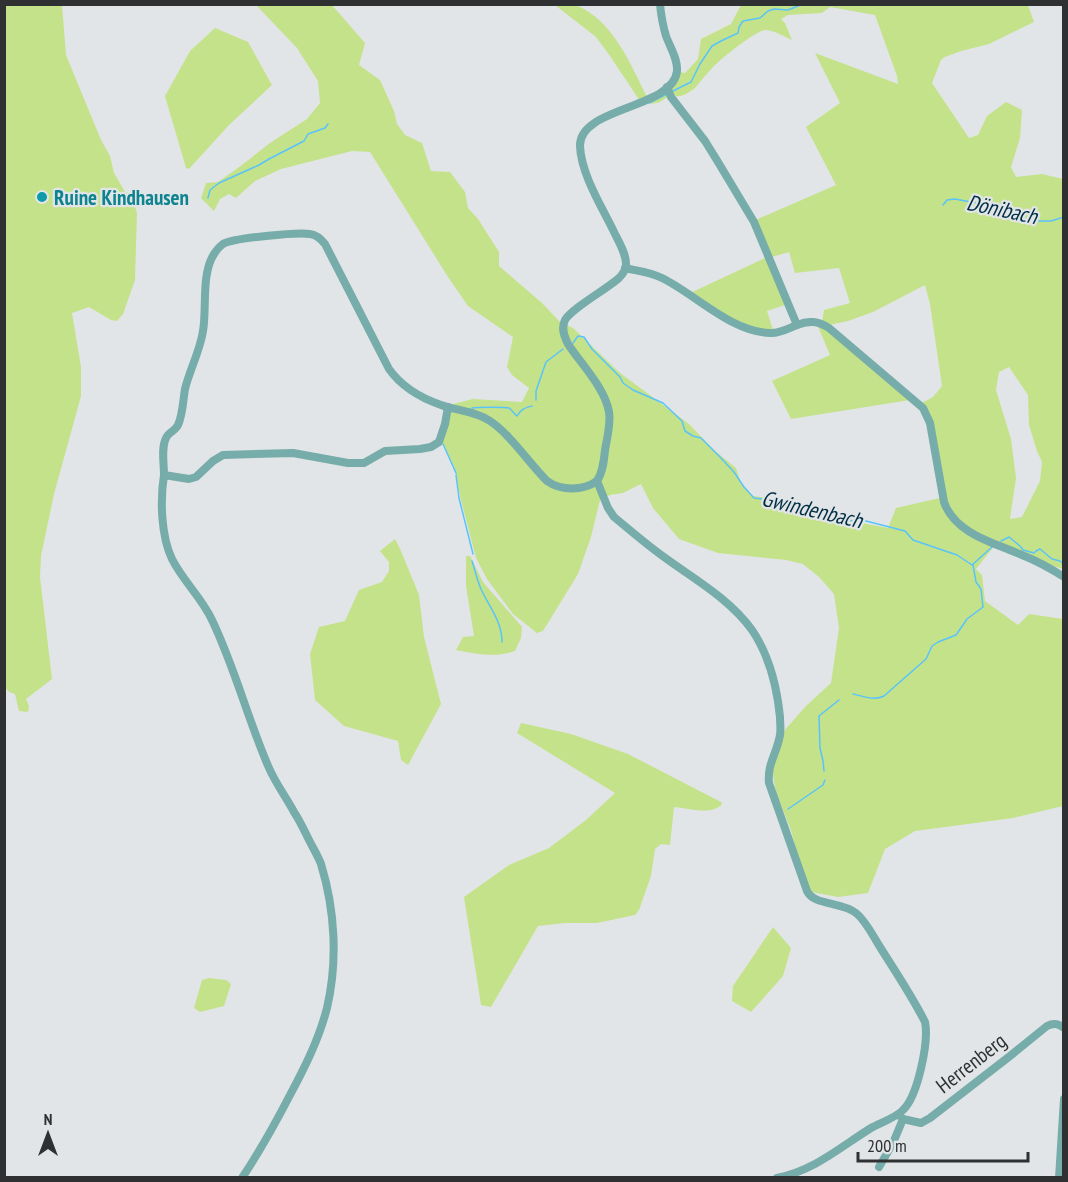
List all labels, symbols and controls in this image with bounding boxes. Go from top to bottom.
place label: Ruine Kindhausen [54,184,189,211]
water label: Dönibach [964,188,1041,230]
marker: Ruine Kindhausen [35,190,49,204]
water label: Gwindenbach [759,484,866,534]
street label: Herrenberg [930,1027,1012,1099]
north arrow [18,1104,78,1164]
text: N [44,1109,52,1129]
scale bar [858,1125,1028,1163]
text: 200 m [867,1134,907,1157]

